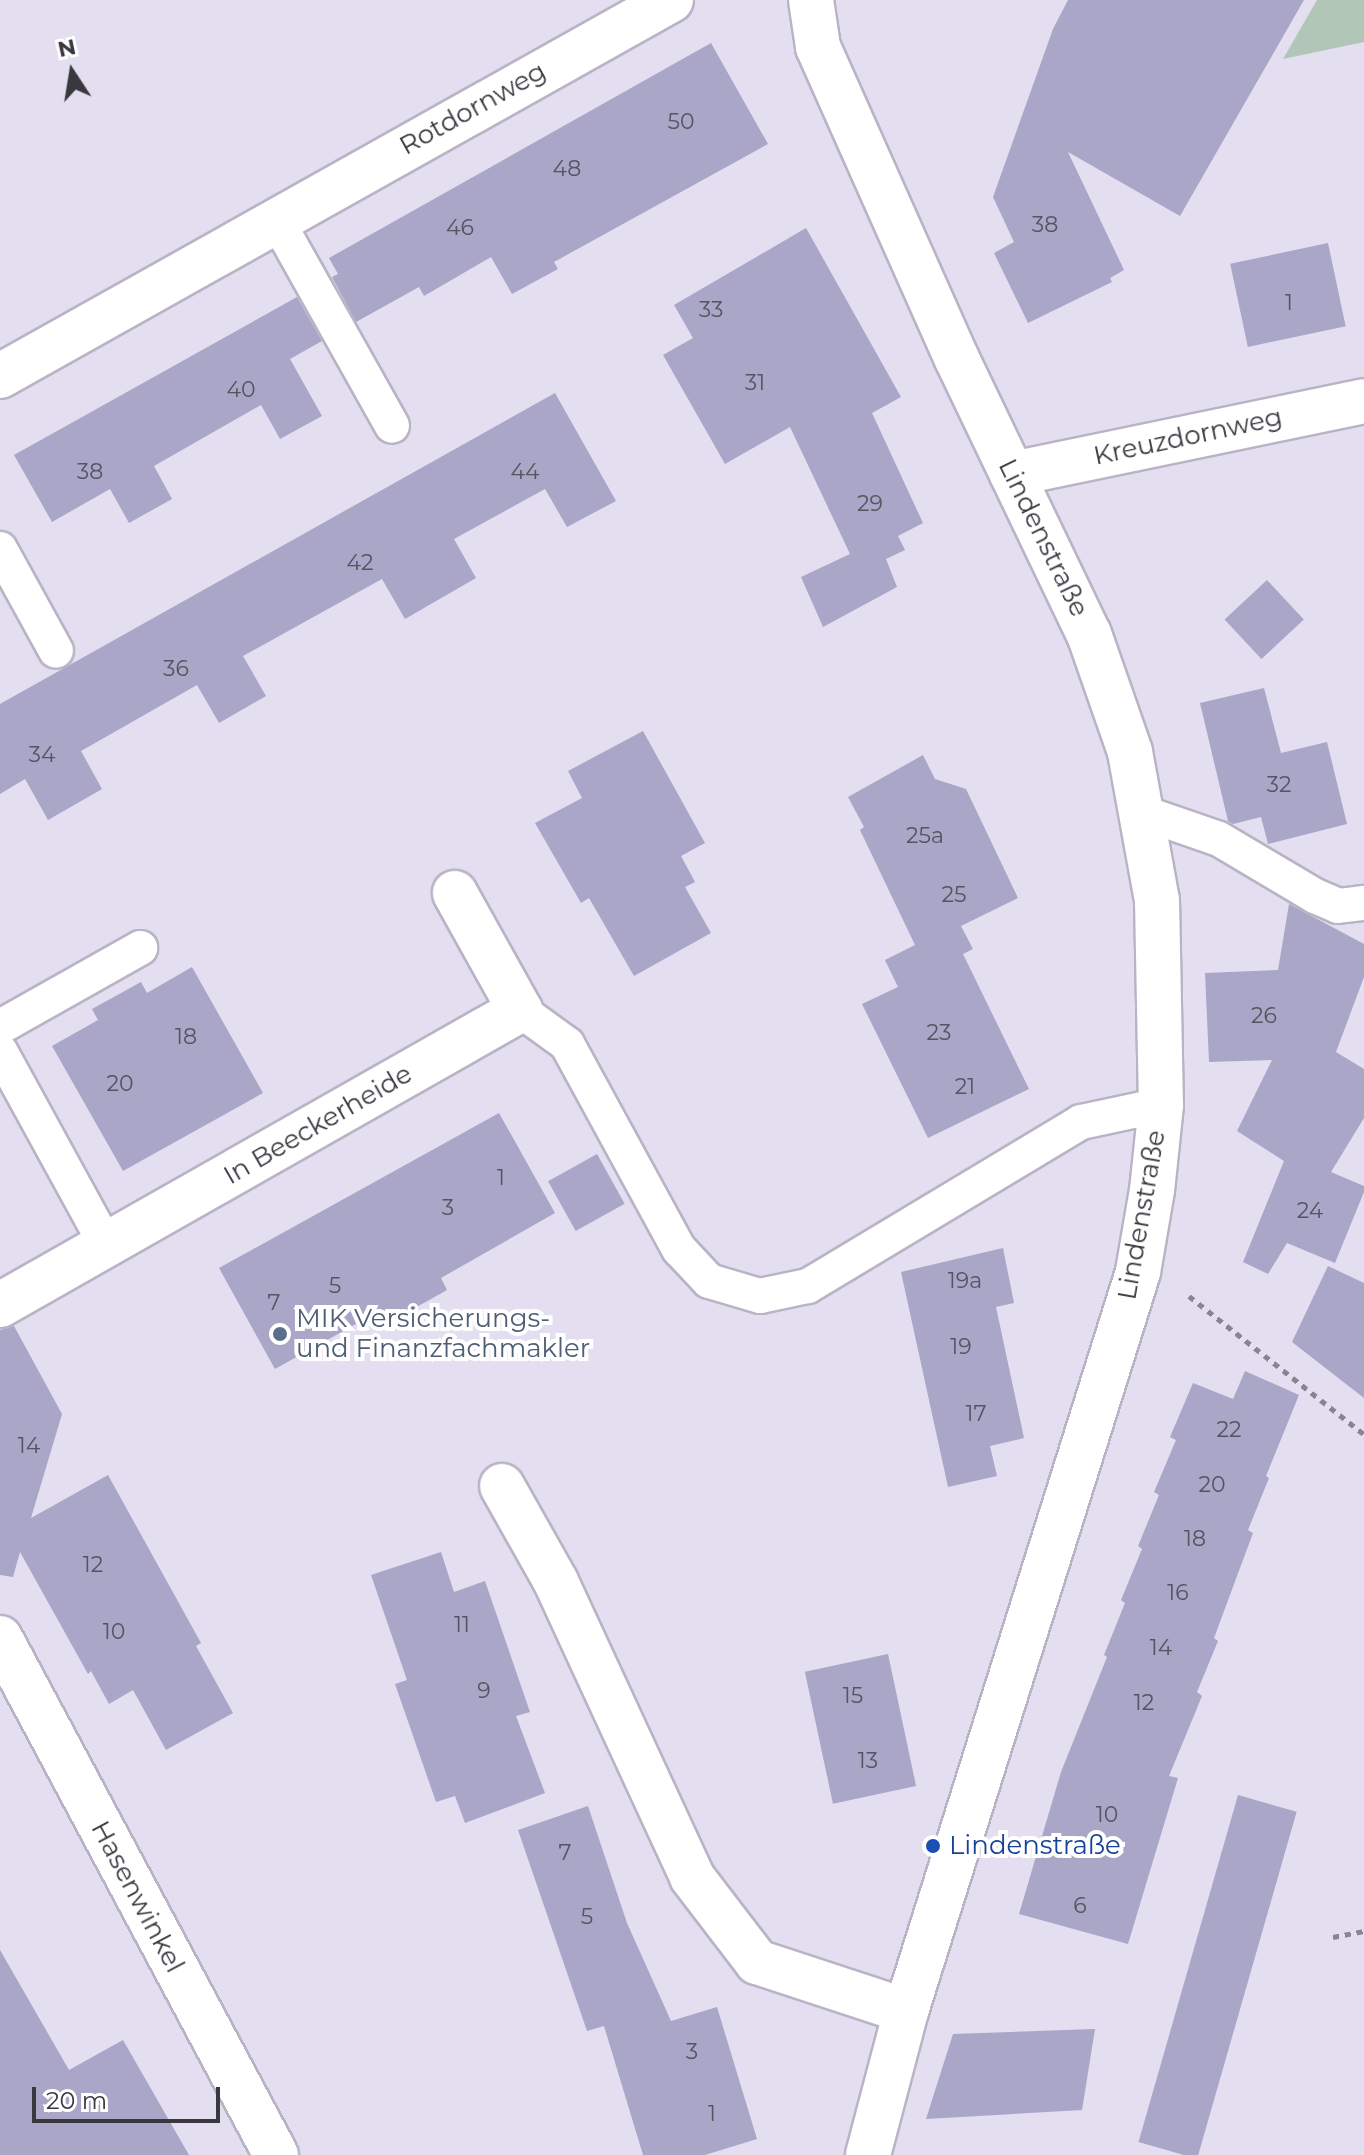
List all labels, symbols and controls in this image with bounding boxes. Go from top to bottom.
north arrow [32,32,112,112]
text: N [55,33,78,63]
street label: Rotdornweg [394,56,552,162]
house number: 50 [667,109,695,135]
house number: 48 [553,156,581,182]
house number: 38 [1032,212,1058,238]
house number: 46 [446,215,474,241]
house number: 1 [1285,290,1293,316]
house number: 33 [699,297,723,323]
house number: 31 [745,370,765,396]
house number: 40 [226,377,256,403]
street label: Kreuzdornweg [1091,402,1285,472]
street label: Lindenstraße [991,454,1095,622]
house number: 38 [77,459,103,485]
house number: 44 [510,459,540,485]
house number: 29 [857,491,883,517]
house number: 42 [347,550,373,576]
house number: 36 [163,656,189,682]
house number: 34 [29,742,55,768]
house number: 32 [1267,772,1291,798]
house number: 25a [906,823,944,849]
house number: 25 [942,882,966,908]
house number: 26 [1251,1003,1277,1029]
house number: 23 [927,1020,951,1046]
house number: 18 [175,1024,197,1050]
street label: In Beeckerheide [218,1058,418,1192]
house number: 20 [106,1071,134,1097]
house number: 21 [955,1074,975,1100]
street label: Lindenstraße [1112,1128,1172,1302]
house number: 1 [497,1165,505,1191]
house number: 3 [442,1195,454,1221]
house number: 24 [1297,1198,1323,1224]
house number: 19a [948,1268,982,1294]
house number: 5 [329,1273,341,1299]
house number: 7 [268,1290,280,1316]
place label: MIK Versicherungs- und Finanzfachmakler [296,1303,590,1364]
marker: MIK Versicherungs- und Finanzfachmakler [271,1325,289,1343]
house number: 19 [950,1334,972,1360]
house number: 17 [966,1401,986,1427]
house number: 22 [1217,1417,1241,1443]
house number: 14 [18,1433,40,1459]
house number: 20 [1198,1472,1226,1498]
house number: 18 [1184,1526,1206,1552]
house number: 12 [83,1552,103,1578]
house number: 16 [1167,1580,1189,1606]
house number: 11 [454,1612,470,1638]
house number: 10 [103,1619,125,1645]
house number: 14 [1150,1635,1172,1661]
house number: 9 [477,1678,491,1704]
house number: 15 [843,1683,863,1709]
house number: 12 [1134,1690,1154,1716]
house number: 13 [858,1748,878,1774]
house number: 10 [1096,1802,1118,1828]
street label: Hasenwinkel [84,1816,190,1978]
place label: Lindenstraße [949,1830,1121,1862]
marker: Lindenstraße [924,1837,942,1855]
house number: 7 [559,1840,571,1866]
house number: 6 [1073,1893,1087,1919]
house number: 5 [581,1904,593,1930]
house number: 3 [686,2039,698,2065]
scale bar [36,2071,224,2121]
text: 20 m [46,2086,107,2115]
house number: 1 [708,2101,716,2127]

